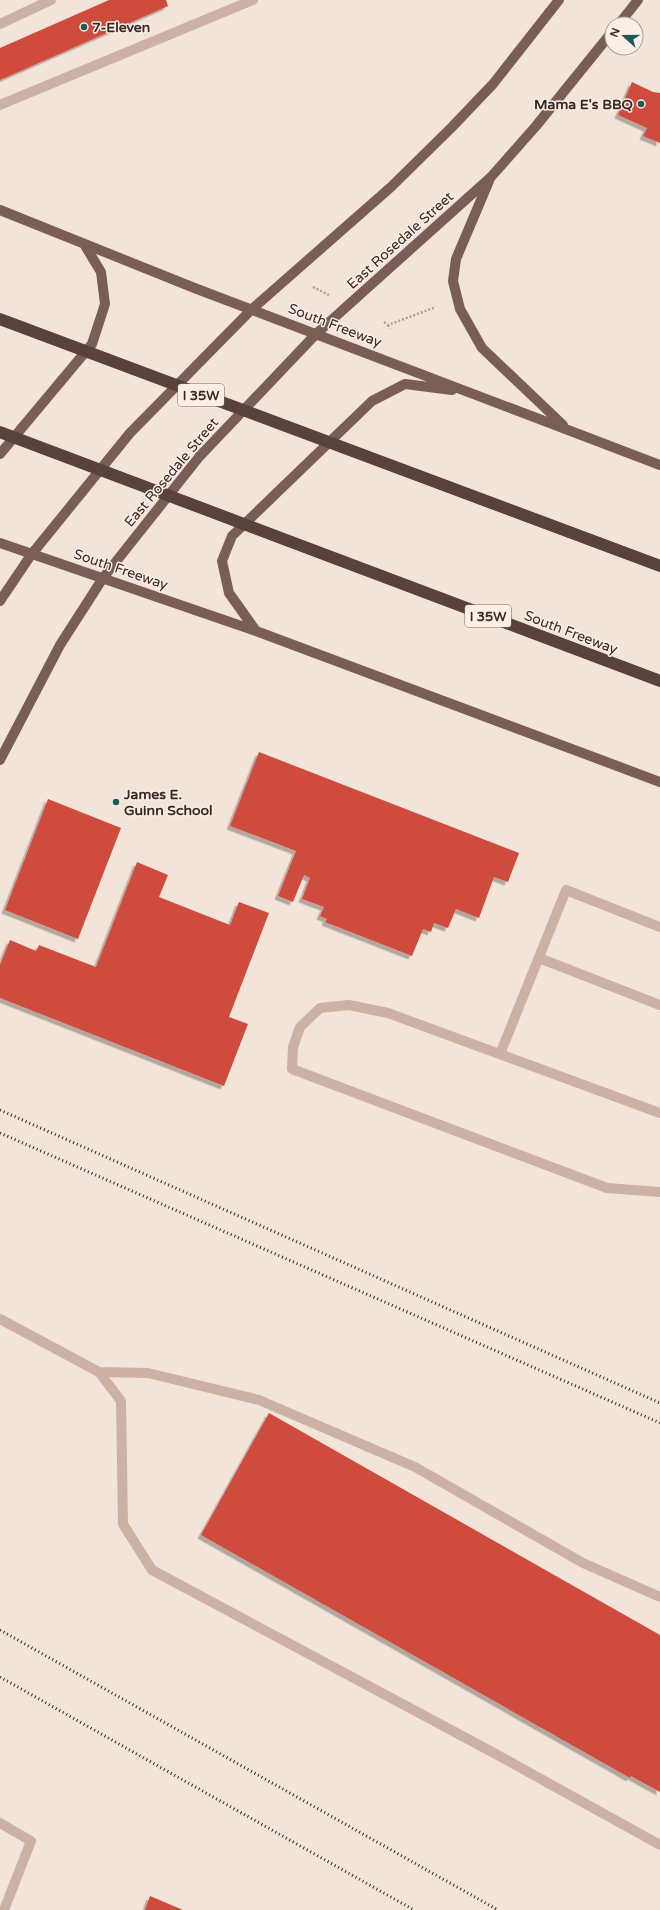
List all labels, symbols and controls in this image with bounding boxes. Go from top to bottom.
north arrow [604,16,644,56]
place label: 7-Eleven [92,19,150,36]
marker: 7-Eleven [79,22,89,32]
text: N [607,26,623,39]
place label: Mama E's BBQ [534,96,633,113]
marker: Mama E's BBQ [636,99,646,109]
street label: East Rosedale Street [344,188,457,293]
street label: South Freeway [286,300,384,351]
road number: I 35W [178,384,224,406]
street label: East Rosedale Street [121,414,222,530]
street label: South Freeway [71,545,171,594]
road number: I 35W [465,605,511,627]
street label: South Freeway [522,607,620,658]
place label: James E. Guinn School [123,786,212,819]
marker: James E. Guinn School [111,797,121,807]

